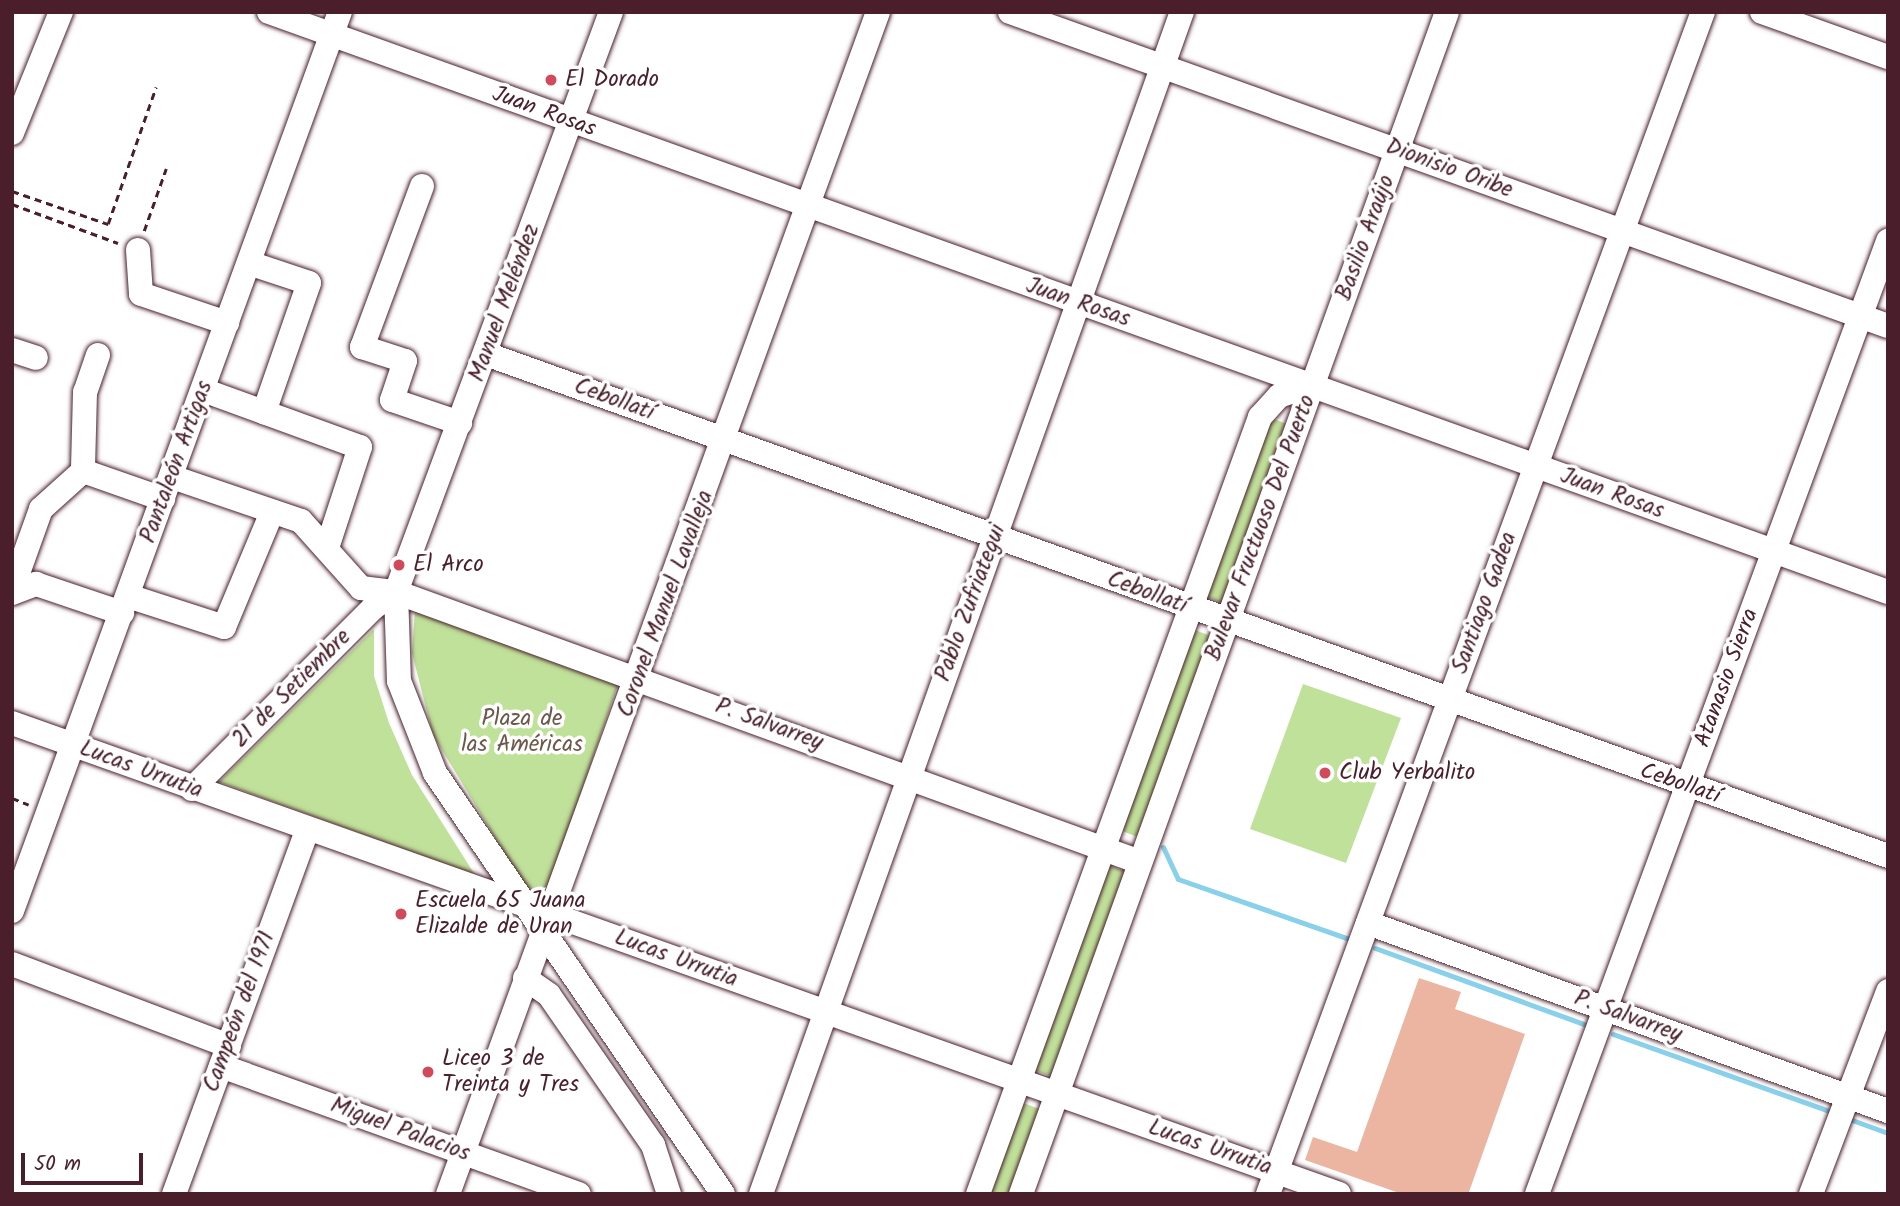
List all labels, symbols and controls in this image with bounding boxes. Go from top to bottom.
place label: El Dorado [565,66,659,94]
marker: El Dorado [543,72,559,88]
street label: Juan Rosas [488,81,600,143]
street label: Dionisio Oribe [1382,133,1516,205]
street label: Basilio Araújo [1331,172,1401,304]
street label: Manuel Meléndez [464,220,546,386]
street label: Juan Rosas [1022,272,1134,334]
street label: Cebollatí [570,373,658,427]
street label: Pantaleón Artigas [135,377,219,547]
street label: Bulevar Fructuoso Del Puerto [1200,391,1322,665]
street label: Juan Rosas [1556,463,1668,525]
street label: Coronel Manuel Lavalleja [612,487,720,721]
street label: Pablo Zufriategui [930,521,1012,685]
street label: Santiago Gadea [1447,529,1523,677]
place label: El Arco [413,551,484,579]
marker: El Arco [391,557,407,573]
street label: Cebollatí [1103,566,1191,620]
street label: Atanasio Sierra [1689,605,1765,751]
street label: 21 de Setiembre [227,624,357,754]
street label: P. Salvarrey [711,693,827,757]
park label: Plaza de las Américas [461,705,583,759]
street label: Lucas Urrutia [76,735,206,805]
street label: Cebollatí [1636,757,1724,811]
place label: Club Yerbalito [1339,759,1475,787]
marker: Club Yerbalito [1317,765,1333,781]
place label: Escuela 65 Juana Elizalde de Uran [415,887,586,941]
marker: Escuela 65 Juana Elizalde de Uran [393,906,409,922]
street label: Lucas Urrutia [611,924,741,994]
street label: Campeón del 1971 [198,928,282,1096]
street label: P. Salvarrey [1570,985,1686,1049]
place label: Liceo 3 de Treinta y Tres [442,1045,579,1099]
marker: Liceo 3 de Treinta y Tres [420,1064,436,1080]
street label: Miguel Palacios [326,1092,474,1168]
street label: Lucas Urrutia [1145,1114,1275,1182]
scale bar [24,1140,147,1184]
text: 50 m [34,1148,81,1181]

